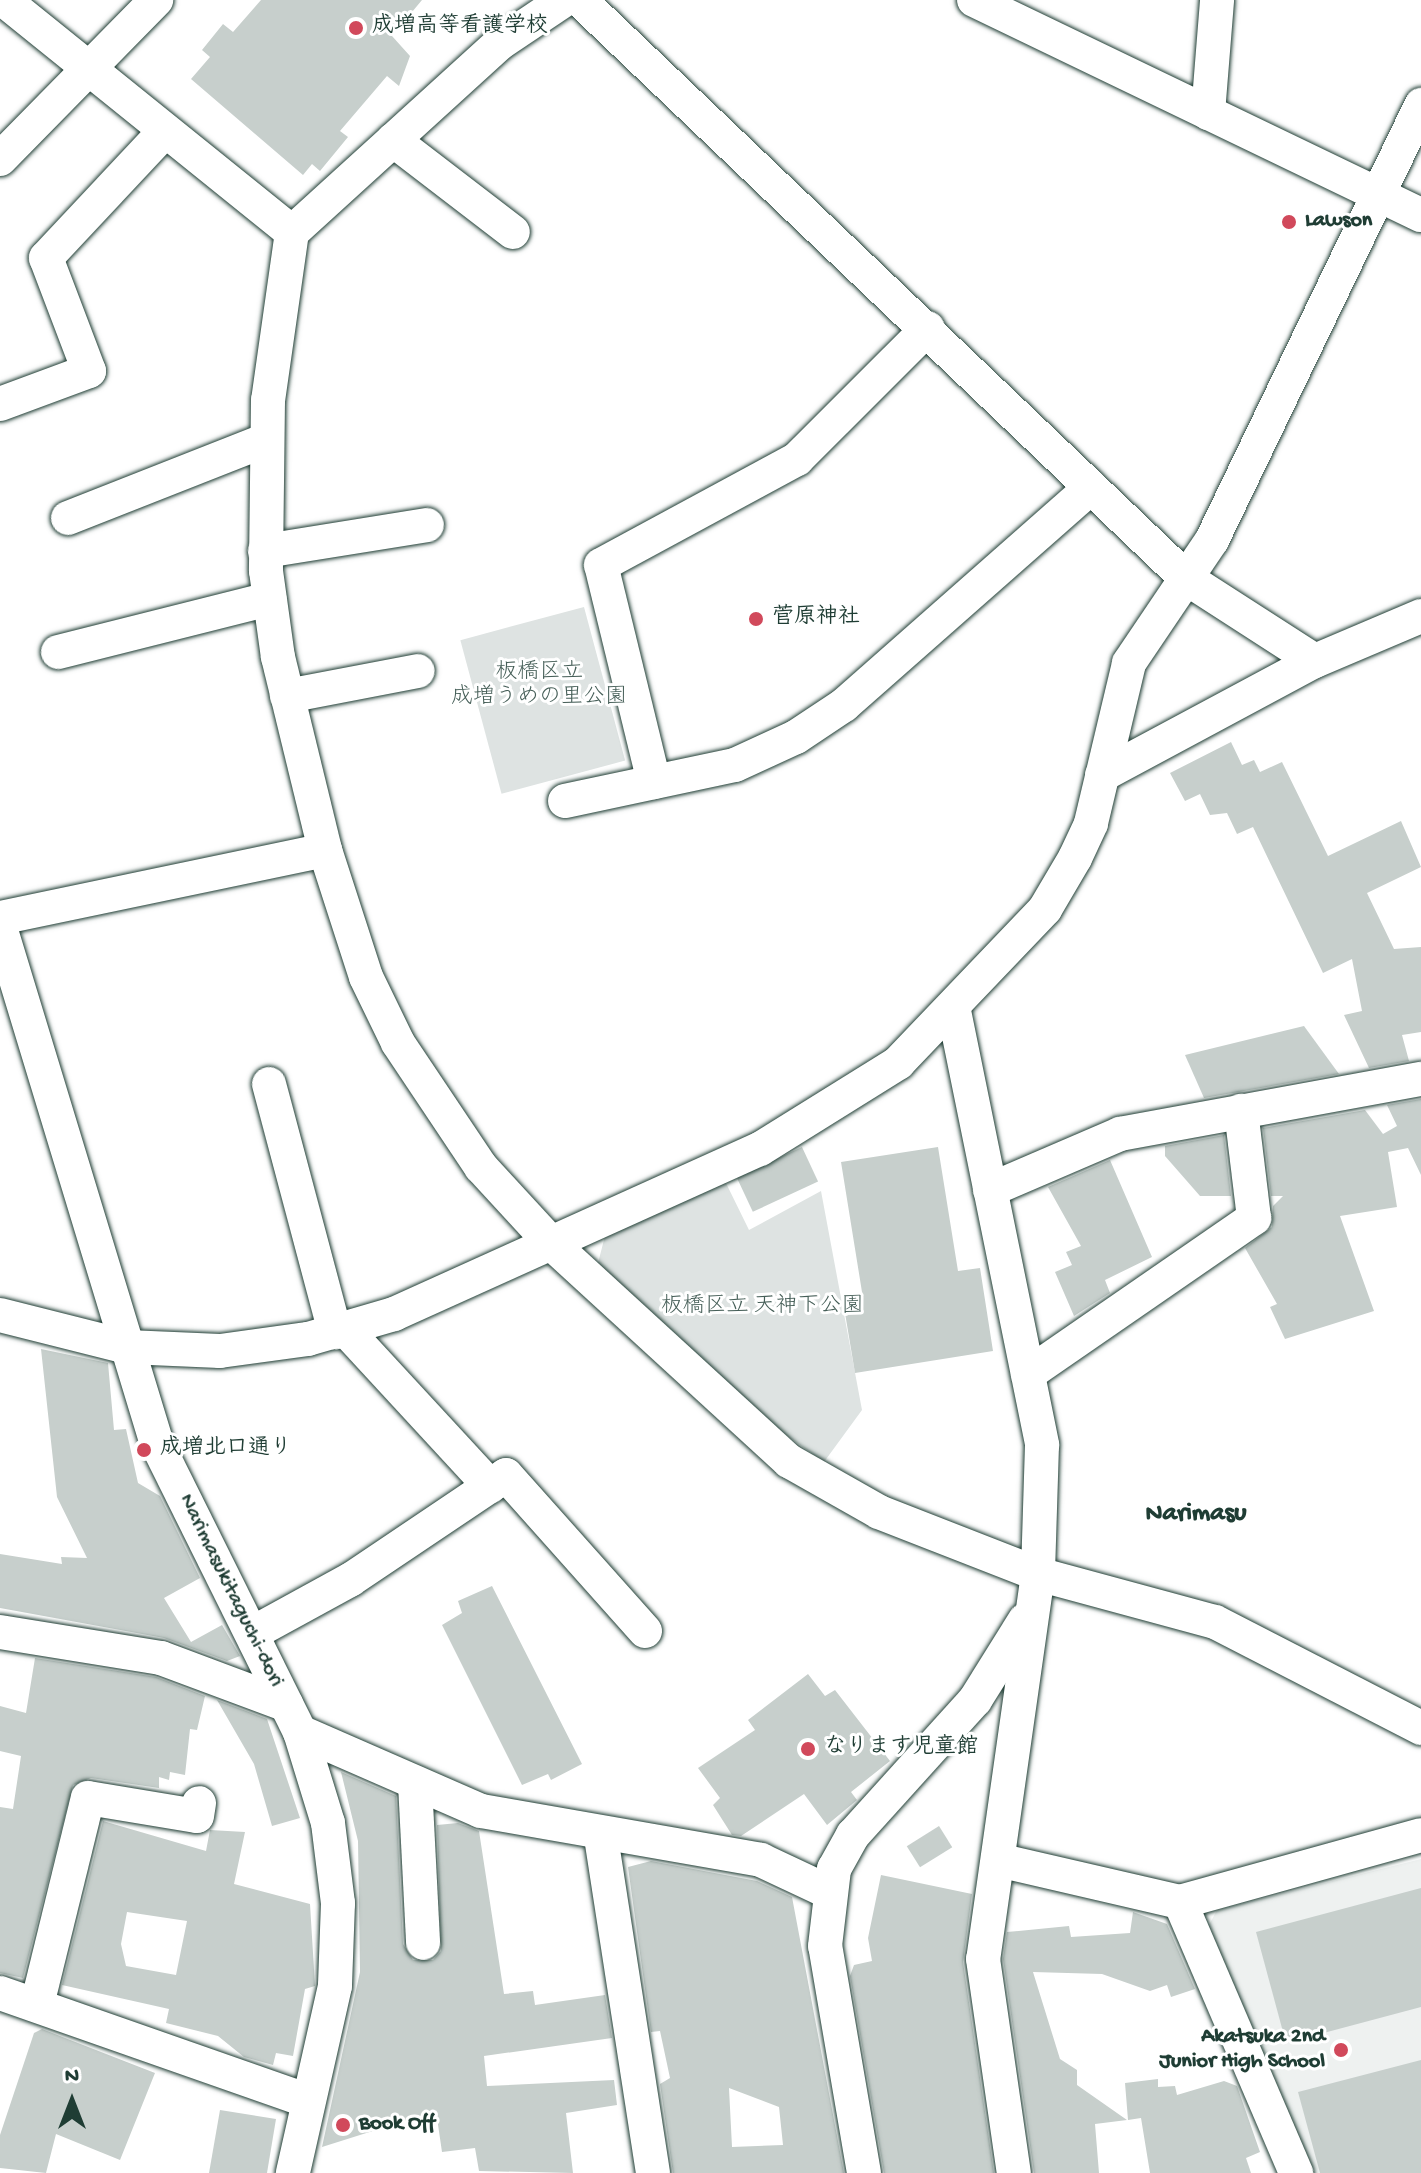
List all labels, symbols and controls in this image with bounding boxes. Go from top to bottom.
place label: 成増高等看護学校 [372,15,548,41]
marker: 成増高等看護学校 [347,19,365,37]
place label: Lawson [1305,209,1372,235]
marker: Lawson [1280,213,1298,231]
place label: 菅原神社 [772,606,860,632]
marker: 菅原神社 [747,610,765,628]
park label: 板橋区立 成増うめの里公園 [451,660,627,712]
park label: 板橋区立 天神下公園 [660,1295,864,1321]
place label: 成増北口通り [160,1437,292,1463]
marker: 成増北口通り [135,1441,153,1459]
street label: Narimasukitaguchi-dori [172,1490,288,1692]
district label: Narimasu [1146,1499,1246,1531]
place label: なります児童館 [824,1736,978,1762]
marker: なります児童館 [799,1740,817,1758]
place label: Akatsuka 2nd Junior High School [1159,2024,1325,2076]
marker: Akatsuka 2nd Junior High School [1332,2041,1350,2059]
north arrow [32,2061,112,2141]
text: N [65,2064,79,2090]
place label: Book Off [359,2112,435,2138]
marker: Book Off [334,2116,352,2134]

